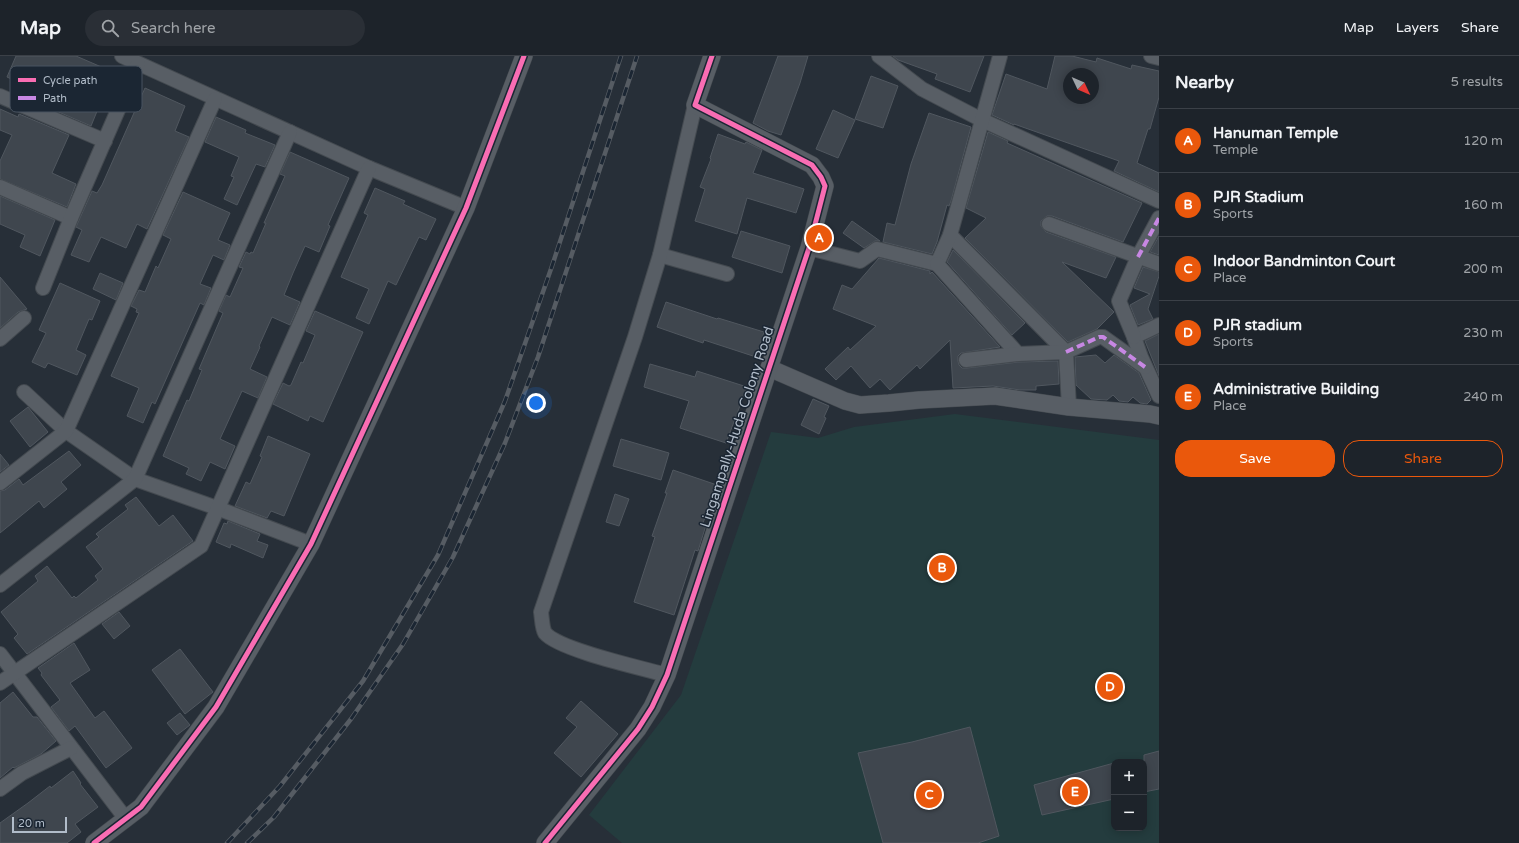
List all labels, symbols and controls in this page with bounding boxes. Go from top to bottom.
search box [85,10,365,46]
text: Map [20,17,61,39]
icon: search [99,17,121,39]
text: Search here [131,19,215,37]
text: Map [1344,19,1374,36]
text: Layers [1396,19,1439,36]
text: Share [1461,19,1499,36]
legend [10,66,142,112]
north arrow [1063,68,1099,104]
text: Nearby [1175,72,1234,93]
text: Cycle path [43,74,98,87]
text: 5 results [1451,74,1503,90]
text: Path [43,92,67,105]
text: Hanuman Temple [1213,124,1338,142]
text: A [1183,133,1193,149]
text: 120 m [1463,133,1503,149]
text: Temple [1213,142,1258,158]
text: PJR Stadium [1213,188,1304,206]
text: B [1183,197,1193,213]
text: 160 m [1463,197,1503,213]
text: Sports [1213,206,1253,222]
pin: A [806,223,832,253]
text: Indoor Bandminton Court [1213,252,1395,270]
text: C [1183,261,1193,277]
text: 200 m [1463,261,1503,277]
text: Place [1213,270,1246,286]
text: PJR stadium [1213,316,1302,334]
street label: Lingampally-Huda Colony Road [696,324,778,530]
text: D [1183,325,1193,341]
text: 230 m [1463,325,1503,341]
text: Sports [1213,334,1253,350]
text: Administrative Building [1213,380,1379,398]
text: E [1184,389,1192,405]
text: 240 m [1463,389,1503,405]
your location [526,393,546,413]
text: Place [1213,398,1246,414]
button: Save [1175,440,1335,477]
button: Share [1343,440,1503,477]
pin: B [929,553,955,583]
pin: D [1097,672,1123,702]
map controls [1111,759,1147,831]
button: + [1111,759,1147,795]
pin: E [1062,777,1088,807]
pin: C [916,780,942,810]
button: − [1111,795,1147,831]
scale bar [12,815,67,834]
text: 20 m [18,817,45,830]

